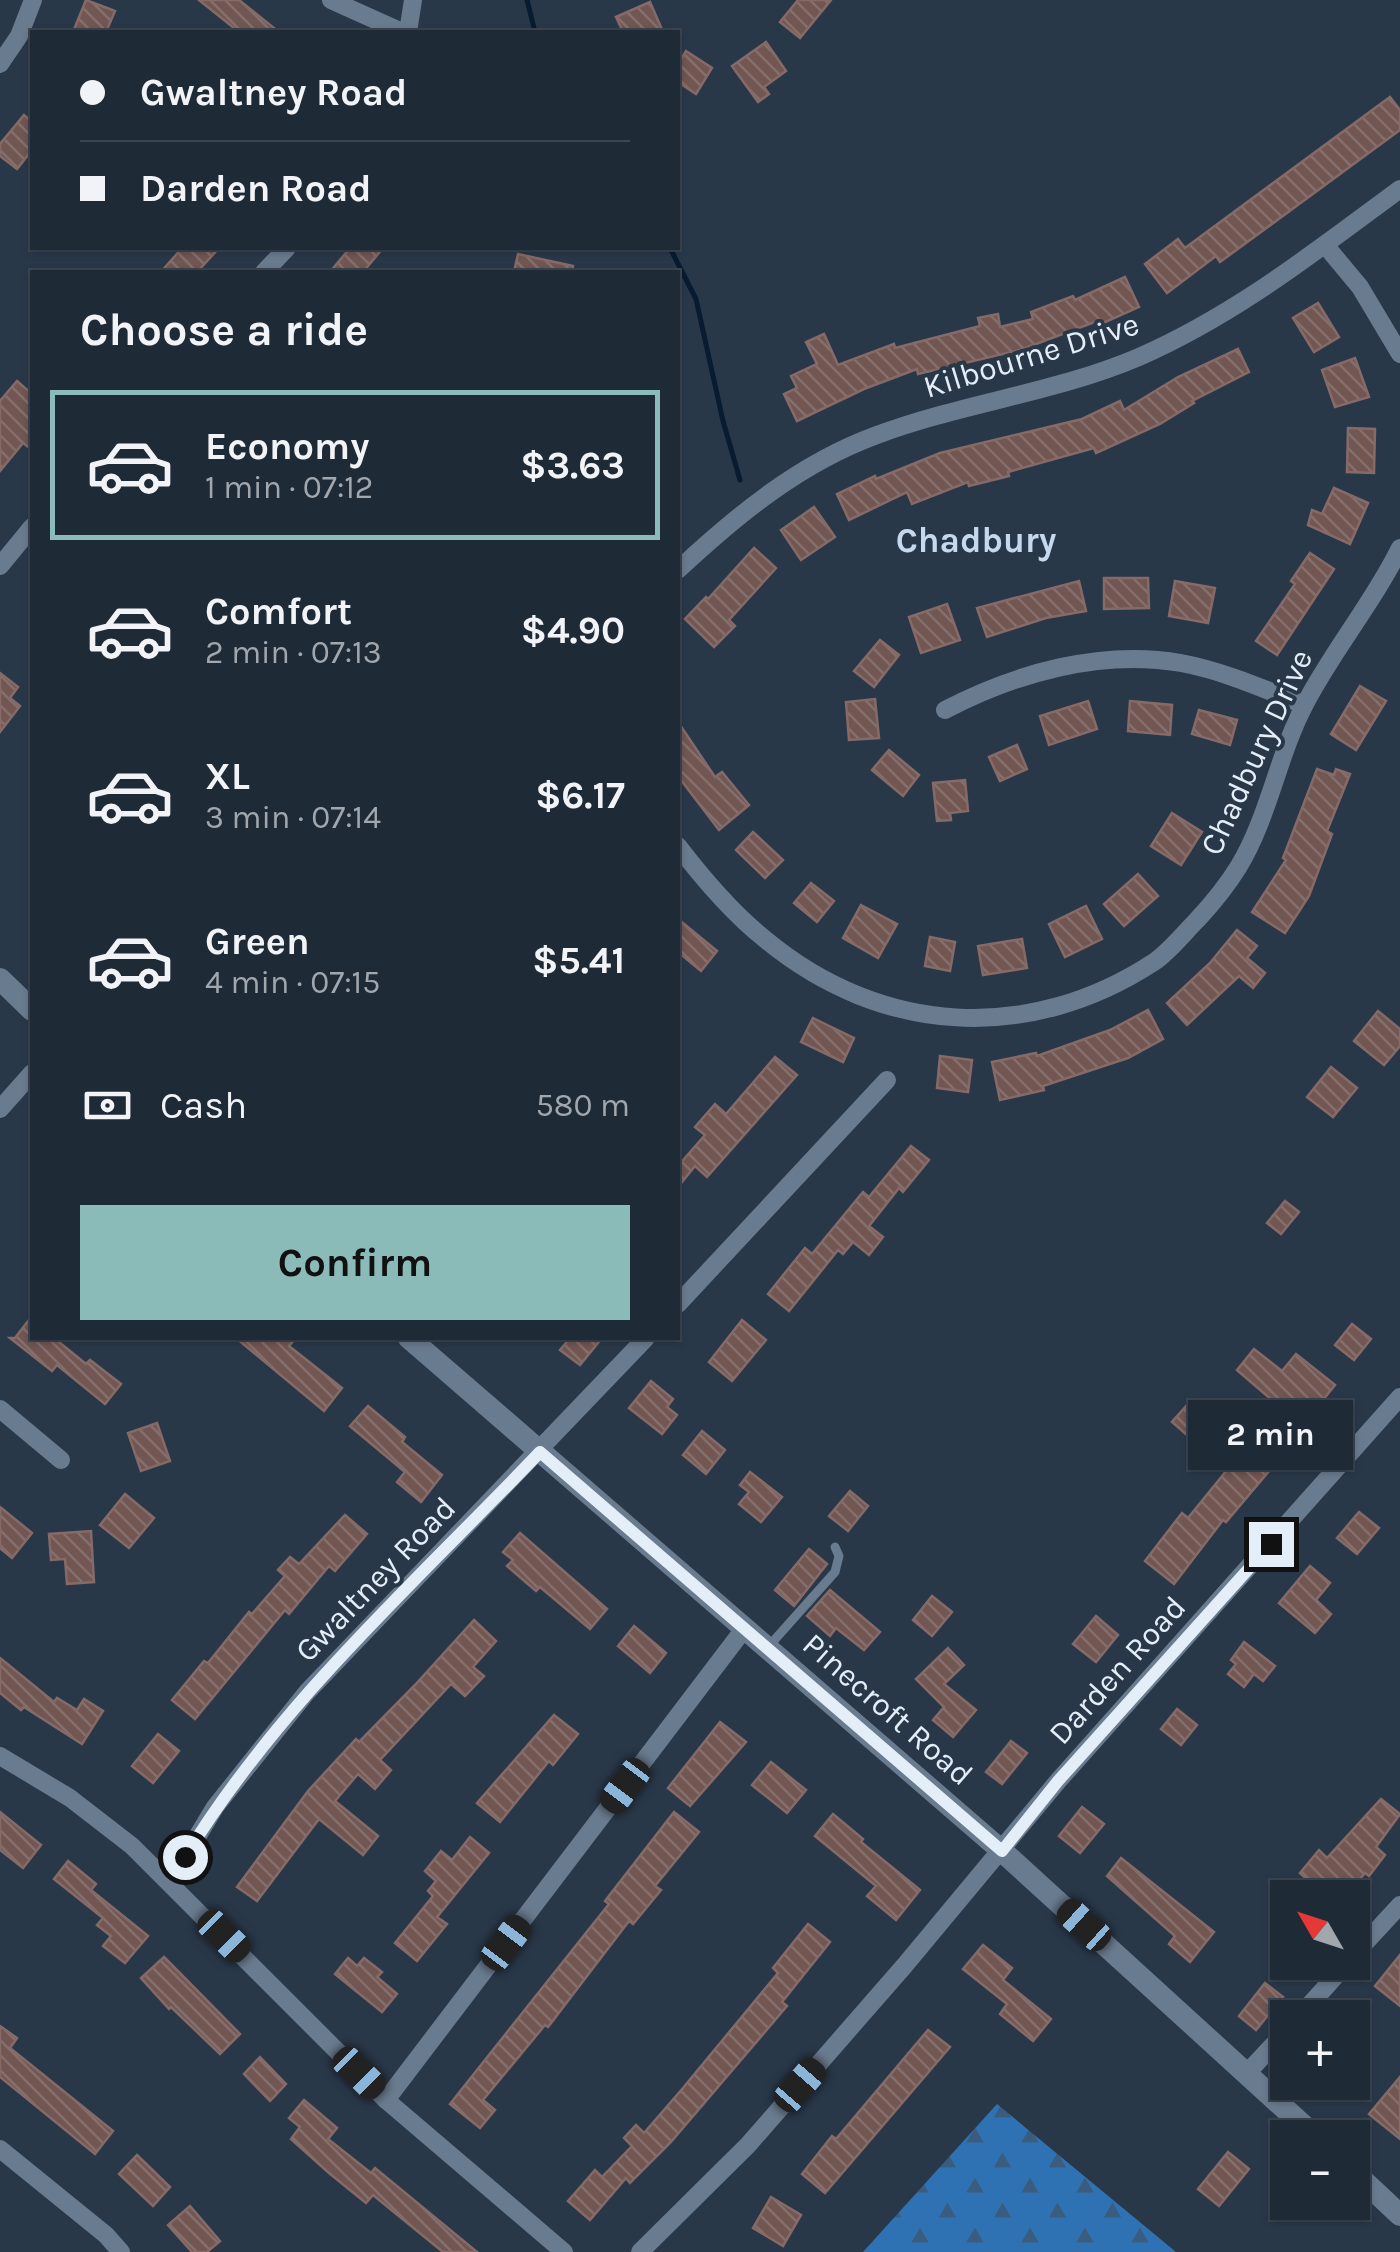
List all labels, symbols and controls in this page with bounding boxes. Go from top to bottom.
text: Gwaltney Road [140,70,407,115]
text: Darden Road [140,166,372,211]
text: Choose a ride [80,304,368,356]
street label: Kilbourne Drive [919,305,1143,406]
icon: car [85,420,175,510]
text: Economy [205,424,369,469]
text: $3.63 [520,443,625,488]
text: 1 min · 07:12 [205,469,373,506]
district label: Chadbury [896,520,1057,562]
icon: car [85,585,175,675]
text: Comfort [205,589,352,634]
text: $4.90 [521,608,625,653]
text: 2 min · 07:13 [205,634,382,671]
street label: Chadbury Drive [1193,644,1320,861]
icon: car [85,750,175,840]
text: XL [205,754,250,799]
text: $6.17 [535,773,625,818]
text: 3 min · 07:14 [205,799,381,836]
icon: car [85,915,175,1005]
text: Green [205,919,310,964]
text: $5.41 [532,938,625,983]
text: 4 min · 07:15 [205,964,380,1001]
icon: cash [80,1078,135,1133]
text: Cash [160,1083,247,1128]
text: 580 m [536,1087,630,1124]
button: Confirm [80,1205,630,1320]
callout: 2 min [1188,1399,1354,1469]
text: 2 min [1226,1416,1315,1453]
street label: Gwaltney Road [288,1489,463,1669]
route end [1249,1522,1294,1567]
street label: Darden Road [1041,1589,1193,1752]
street label: Pinecroft Road [795,1626,980,1793]
car [595,1753,655,1819]
route start [163,1835,208,1880]
north arrow [1270,1880,1370,1980]
map controls [1270,1880,1370,2220]
car [1052,1894,1116,1956]
car [192,1904,256,1968]
car [476,1910,536,1976]
button: + [1270,2000,1370,2100]
car [327,2041,391,2105]
car [769,2053,831,2117]
button: − [1270,2120,1370,2220]

